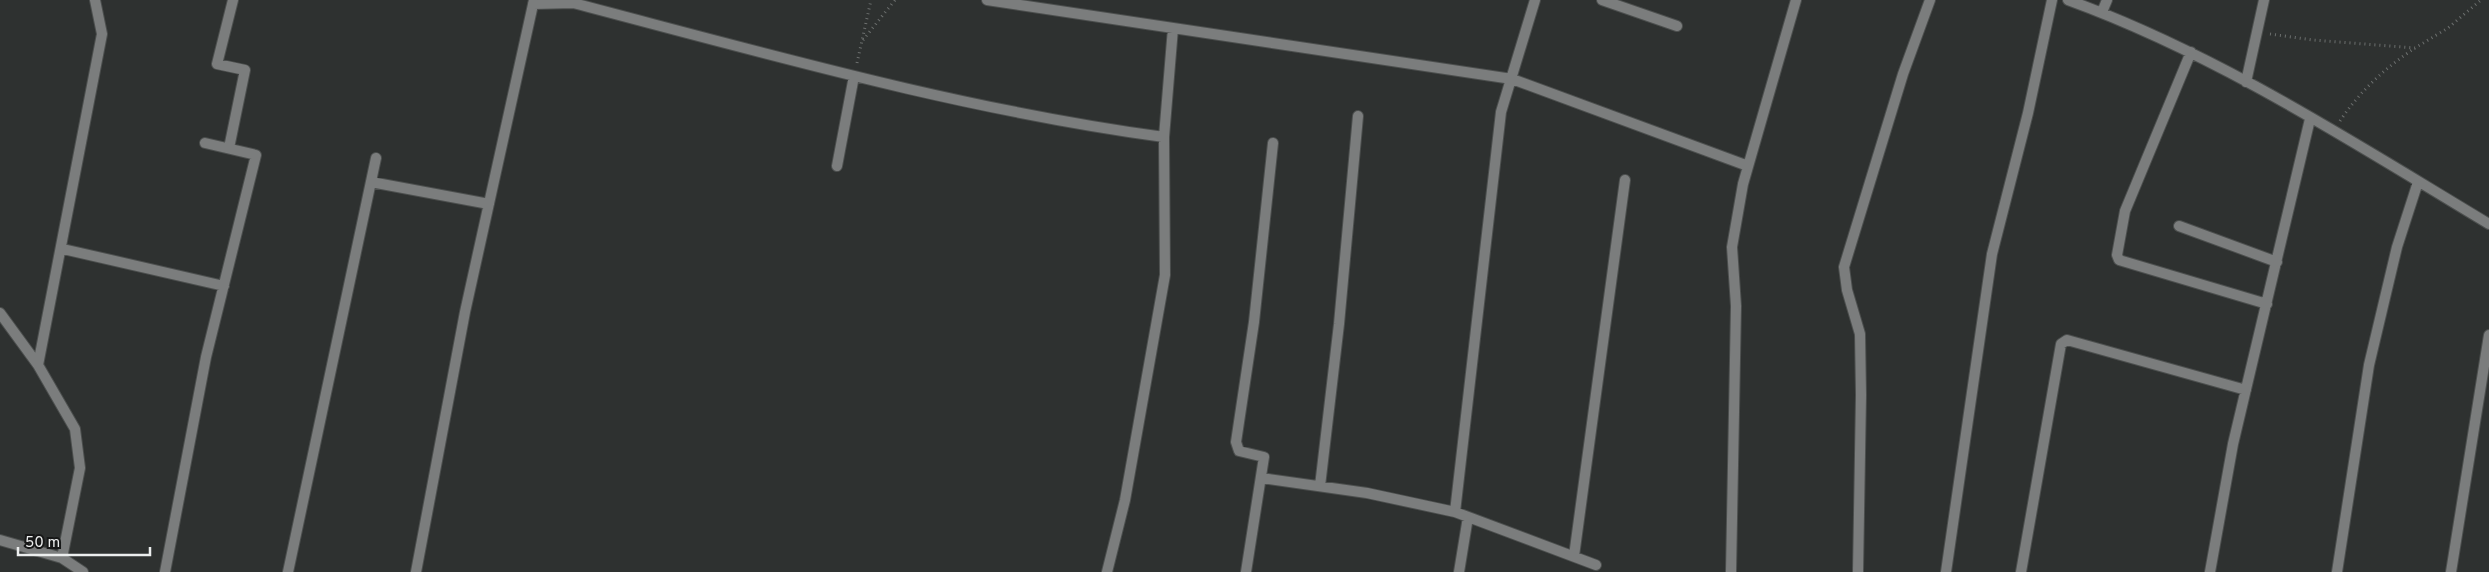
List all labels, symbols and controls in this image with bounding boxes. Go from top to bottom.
scale bar [18,524,150,556]
text: 50 m [25,534,60,553]

